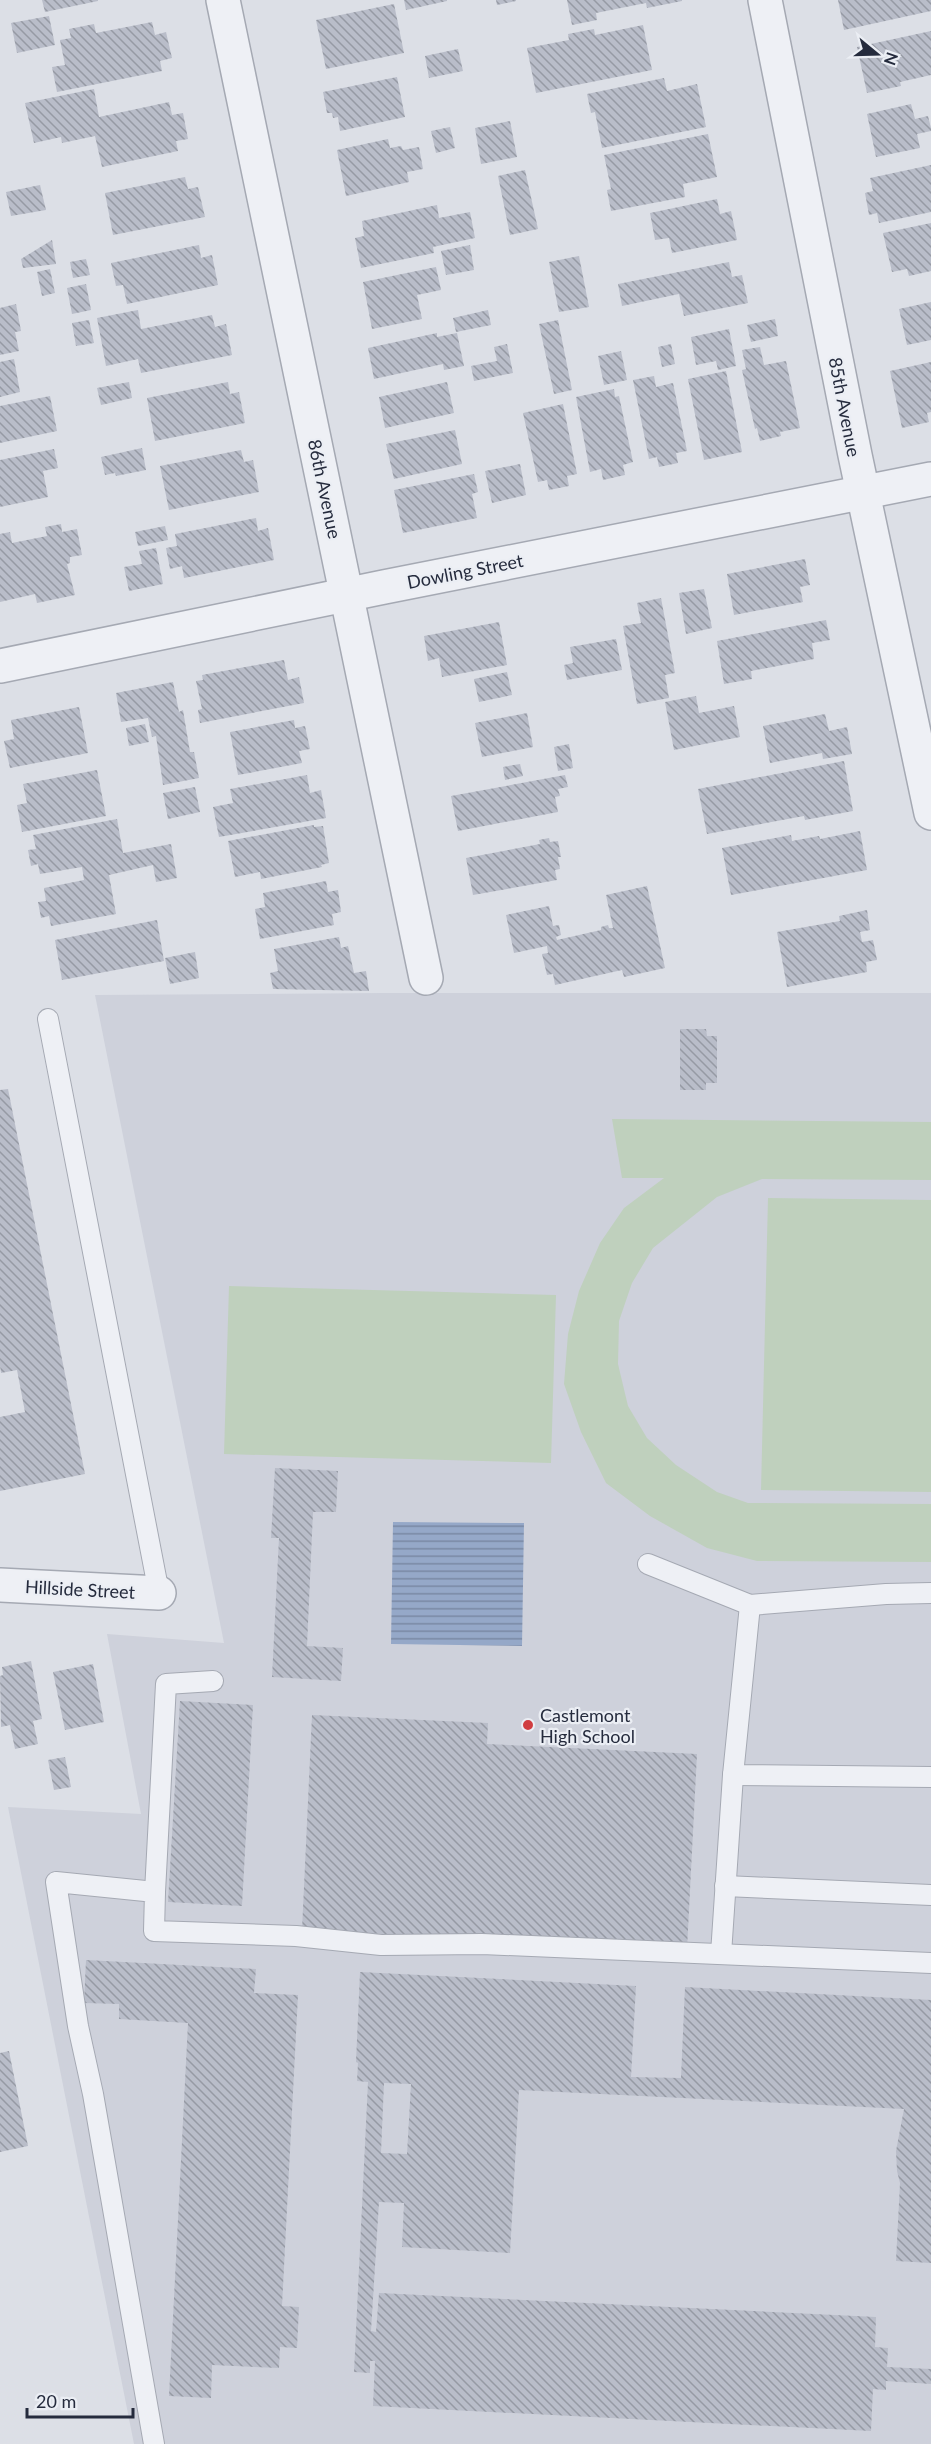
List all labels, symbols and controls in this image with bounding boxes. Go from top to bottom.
north arrow [847,24,907,84]
text: N [881,50,903,68]
street label: 85th Avenue [825,355,865,459]
street label: 86th Avenue [304,437,346,541]
street label: Dowling Street [405,549,525,593]
street label: Hillside Street [24,1575,136,1603]
place label: Castlemont High School [540,1704,635,1747]
marker: Castlemont High School [521,1718,535,1732]
scale bar [27,2381,134,2419]
text: 20 m [36,2390,76,2412]

